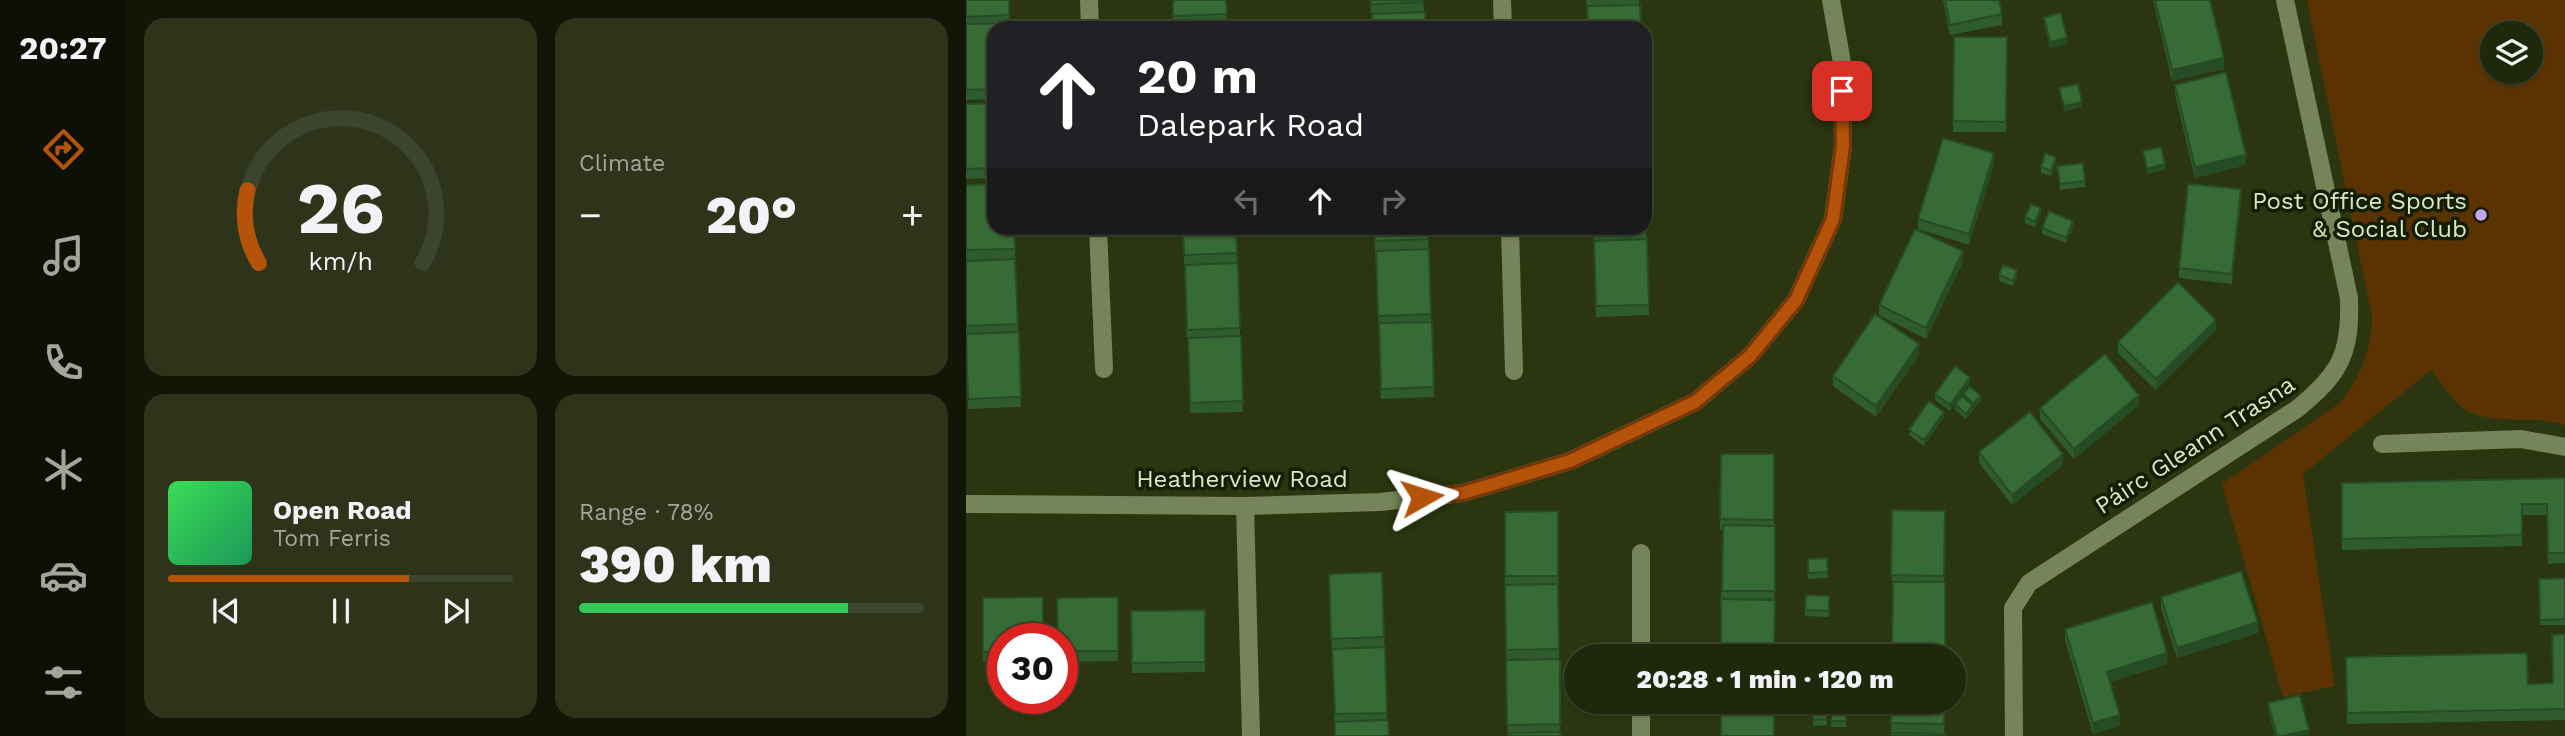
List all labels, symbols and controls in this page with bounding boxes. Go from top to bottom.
map controls [2480,21,2543,84]
button: layers [2480,21,2543,84]
text: 20:27 [19,29,107,67]
text: 20 m [1137,47,1258,105]
icon: ahead [1022,49,1113,140]
pin [1812,61,1872,121]
icon: arrive [1823,72,1861,110]
text: Dalepark Road [1137,106,1364,144]
icon: directions [39,125,88,174]
text: Climate [579,150,665,177]
text: 26 [296,165,385,251]
icon: left [1228,182,1266,220]
icon: ahead [1301,182,1339,220]
icon: right [1374,182,1412,220]
text: 20° [706,185,797,246]
place label: Post Office Sports & Social Club [2252,187,2467,243]
text: − [579,193,602,237]
text: + [901,193,924,237]
marker: Post Office Sports & Social Club [2473,207,2489,223]
icon: music [39,231,88,280]
text: km/h [308,247,373,276]
icon: phone [39,338,88,387]
street label: Páirc Gleann Trasna [2090,370,2300,520]
icon: climate [39,445,88,494]
position arrow [1385,460,1459,534]
street label: Heatherview Road [1136,465,1348,493]
text: Open Road [273,495,411,525]
text: Range · 78% [579,499,713,526]
text: Tom Ferris [273,525,391,552]
text: 390 km [579,534,772,595]
icon: car [39,551,88,600]
icon: previous [207,592,245,630]
icon: pause [322,592,360,630]
icon: next [437,592,475,630]
speed limit sign: 30 [987,623,1078,714]
icon: filters [39,658,88,707]
text: 20:28 · 1 min · 120 m [1636,664,1894,694]

